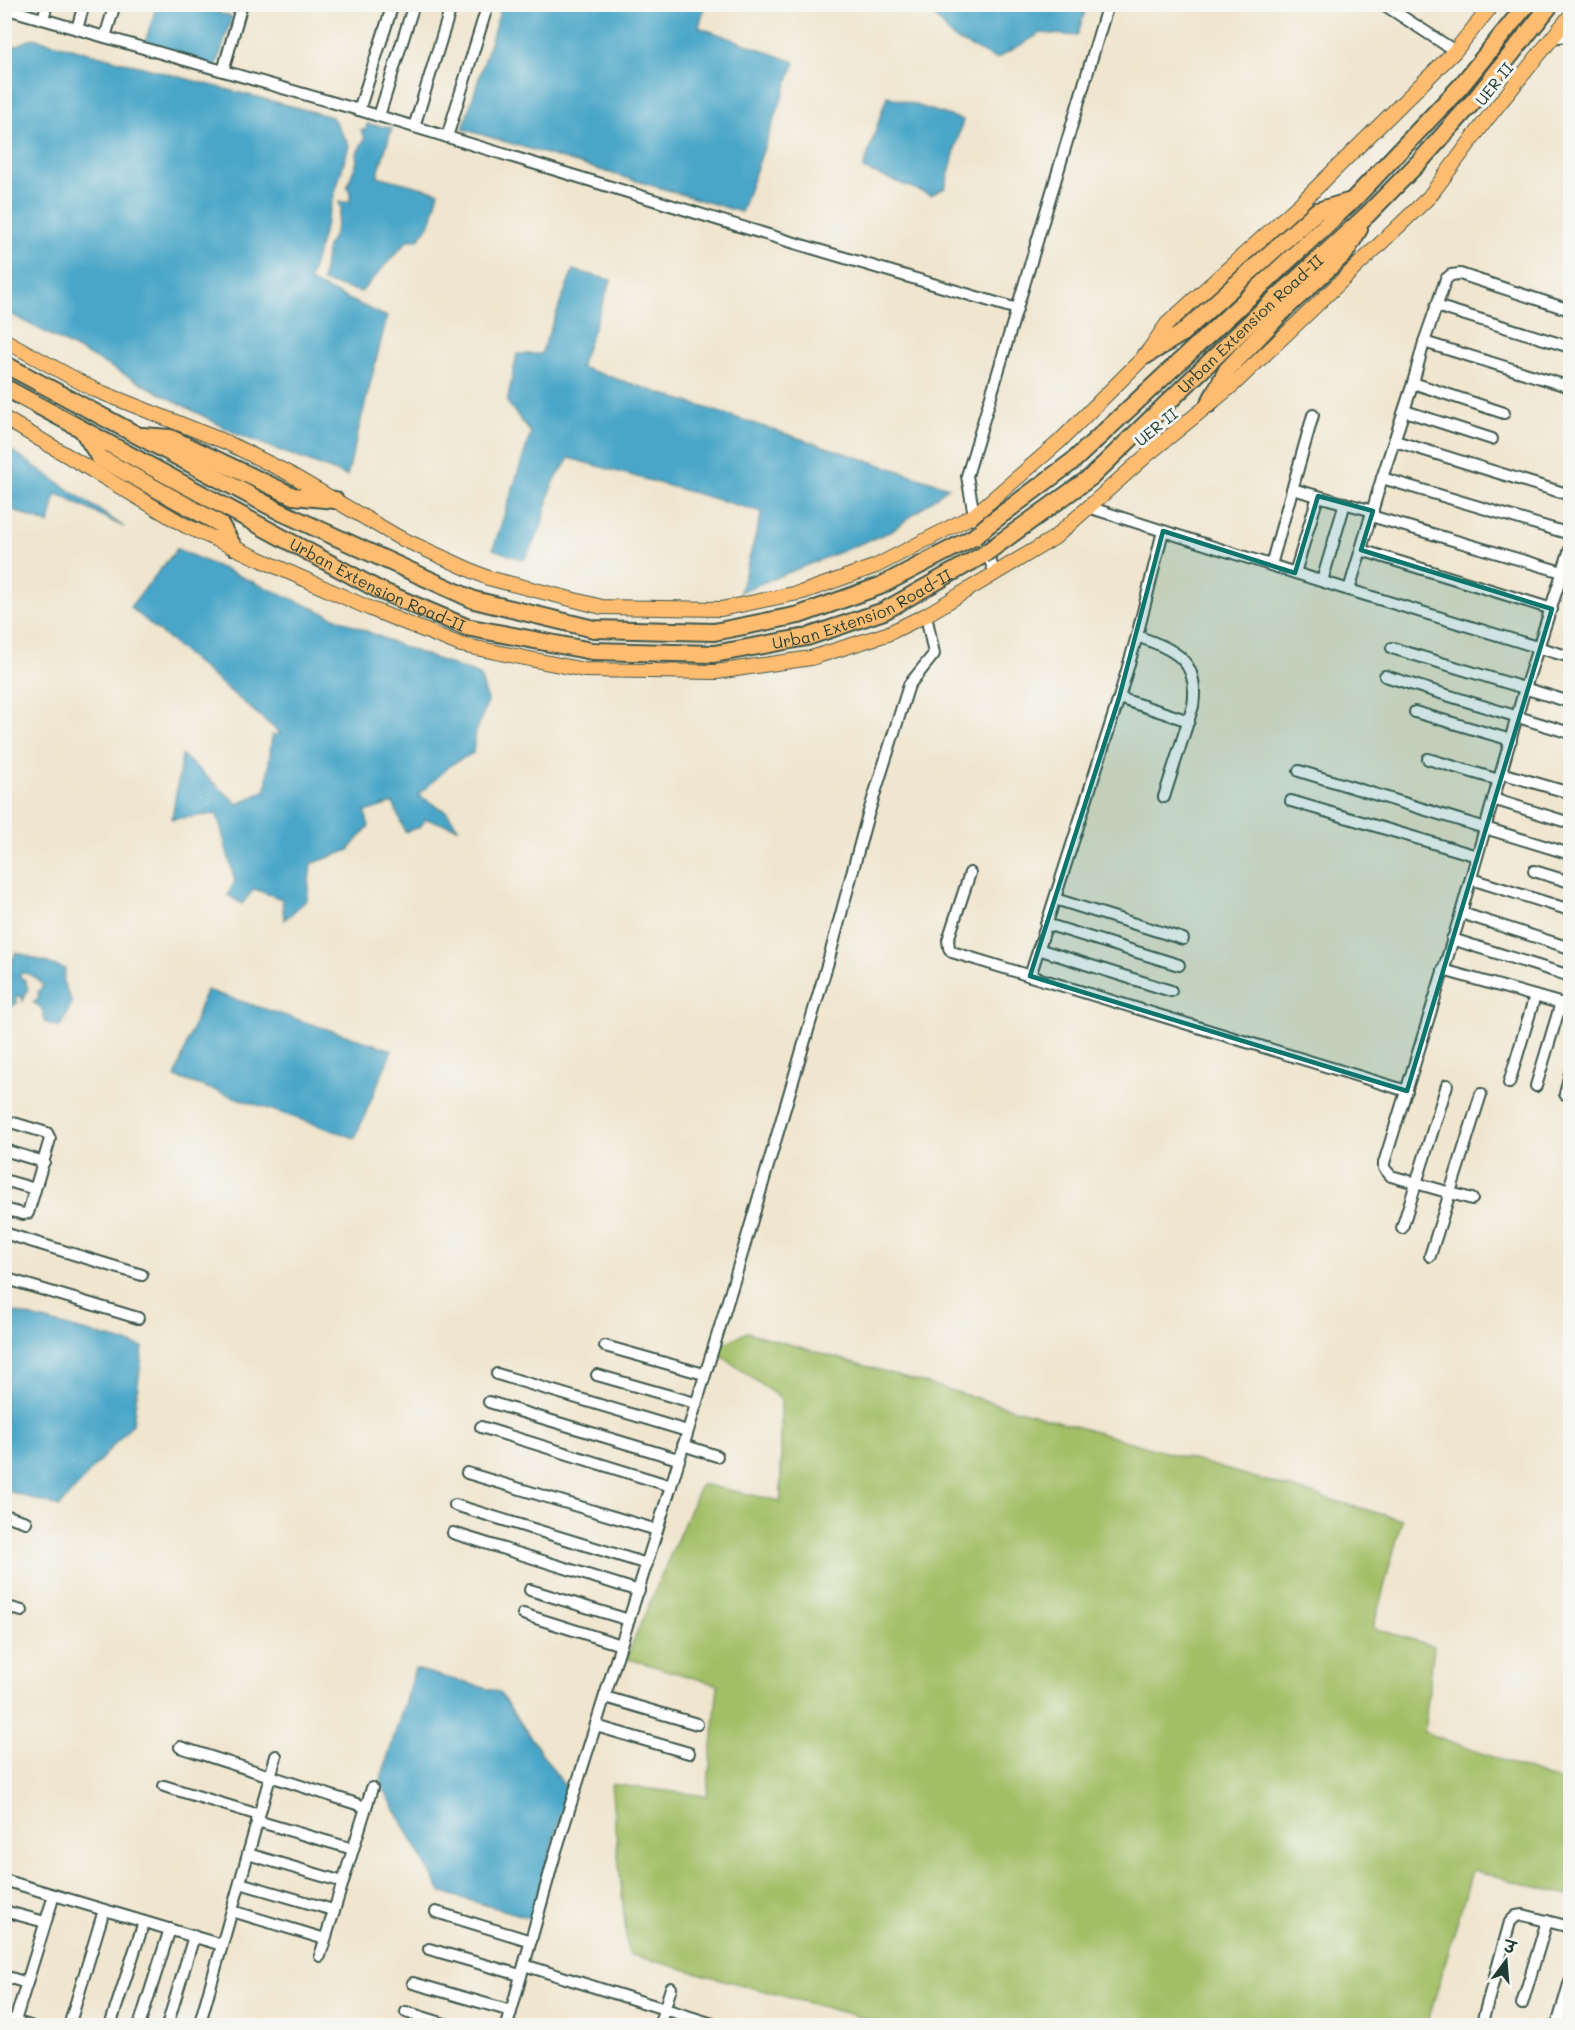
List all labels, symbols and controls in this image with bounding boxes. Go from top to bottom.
street label: UER II [1470,58,1517,109]
street label: Urban Extension Road-II [1173,250,1327,397]
street label: UER II [1130,403,1181,450]
street label: Urban Extension Road-II [286,533,469,636]
street label: Urban Extension Road-II [770,564,955,653]
north arrow [1476,1931,1536,1991]
text: उ [1500,1934,1520,1958]

